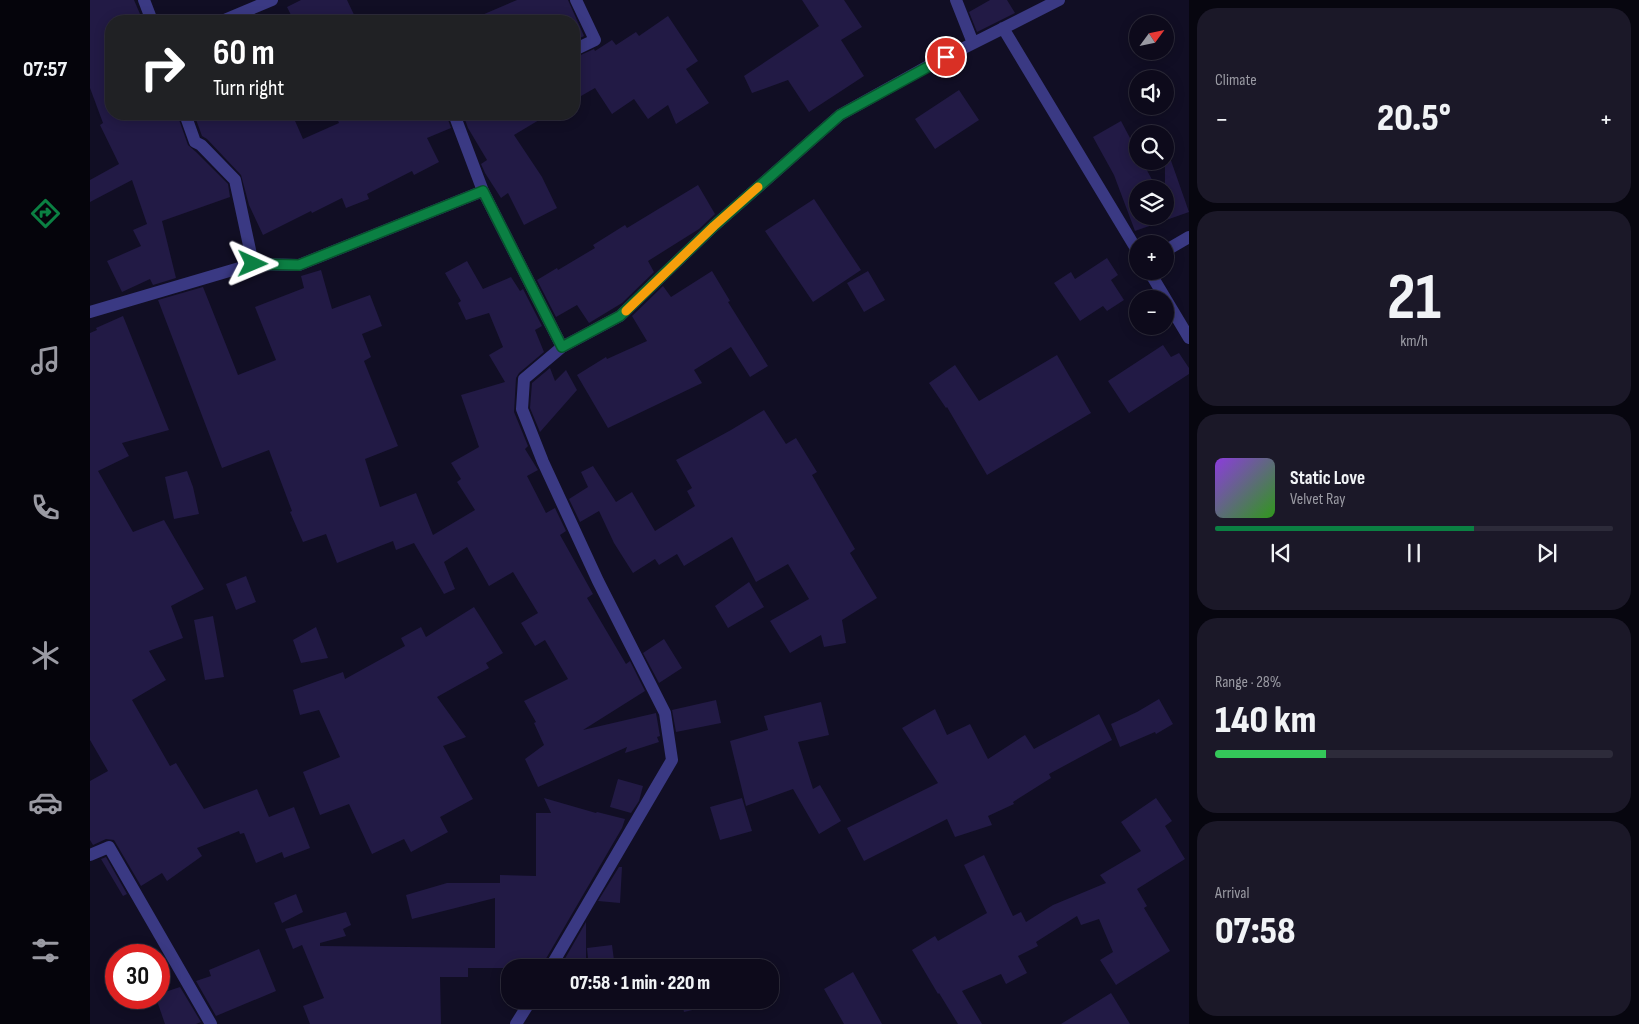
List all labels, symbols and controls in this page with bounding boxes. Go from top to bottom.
north arrow [1129,15,1174,60]
map controls [1129,15,1174,335]
text: 60 m [213,32,275,75]
icon: right [130,35,195,100]
pin [925,36,967,78]
icon: arrive [932,43,960,71]
text: 07:57 [23,56,67,83]
button: sound [1129,70,1174,115]
text: Climate [1215,71,1257,90]
text: Turn right [213,75,284,102]
text: 20.5° [1377,96,1451,141]
text: − [1215,103,1229,136]
text: + [1599,103,1613,136]
button: search [1129,125,1174,170]
button: layers [1129,180,1174,225]
icon: directions [28,196,63,231]
button: + [1129,235,1174,280]
position arrow [226,237,278,289]
text: 21 [1387,260,1441,338]
button: − [1129,290,1174,335]
text: km/h [1400,332,1428,351]
icon: music [28,343,63,378]
text: Static Love [1290,467,1365,490]
icon: phone [28,490,63,525]
text: Velvet Ray [1290,490,1345,509]
icon: previous [1267,539,1295,567]
icon: pause [1400,539,1428,567]
icon: next [1533,539,1561,567]
icon: climate [28,638,63,673]
text: Range · 28% [1215,673,1281,692]
text: 140 km [1215,698,1316,743]
icon: car [28,785,63,820]
text: Arrival [1215,884,1249,903]
text: 07:58 [1215,909,1296,954]
icon: filters [28,933,63,968]
speed limit sign: 30 [105,944,170,1009]
text: 07:58 · 1 min · 220 m [570,972,710,995]

